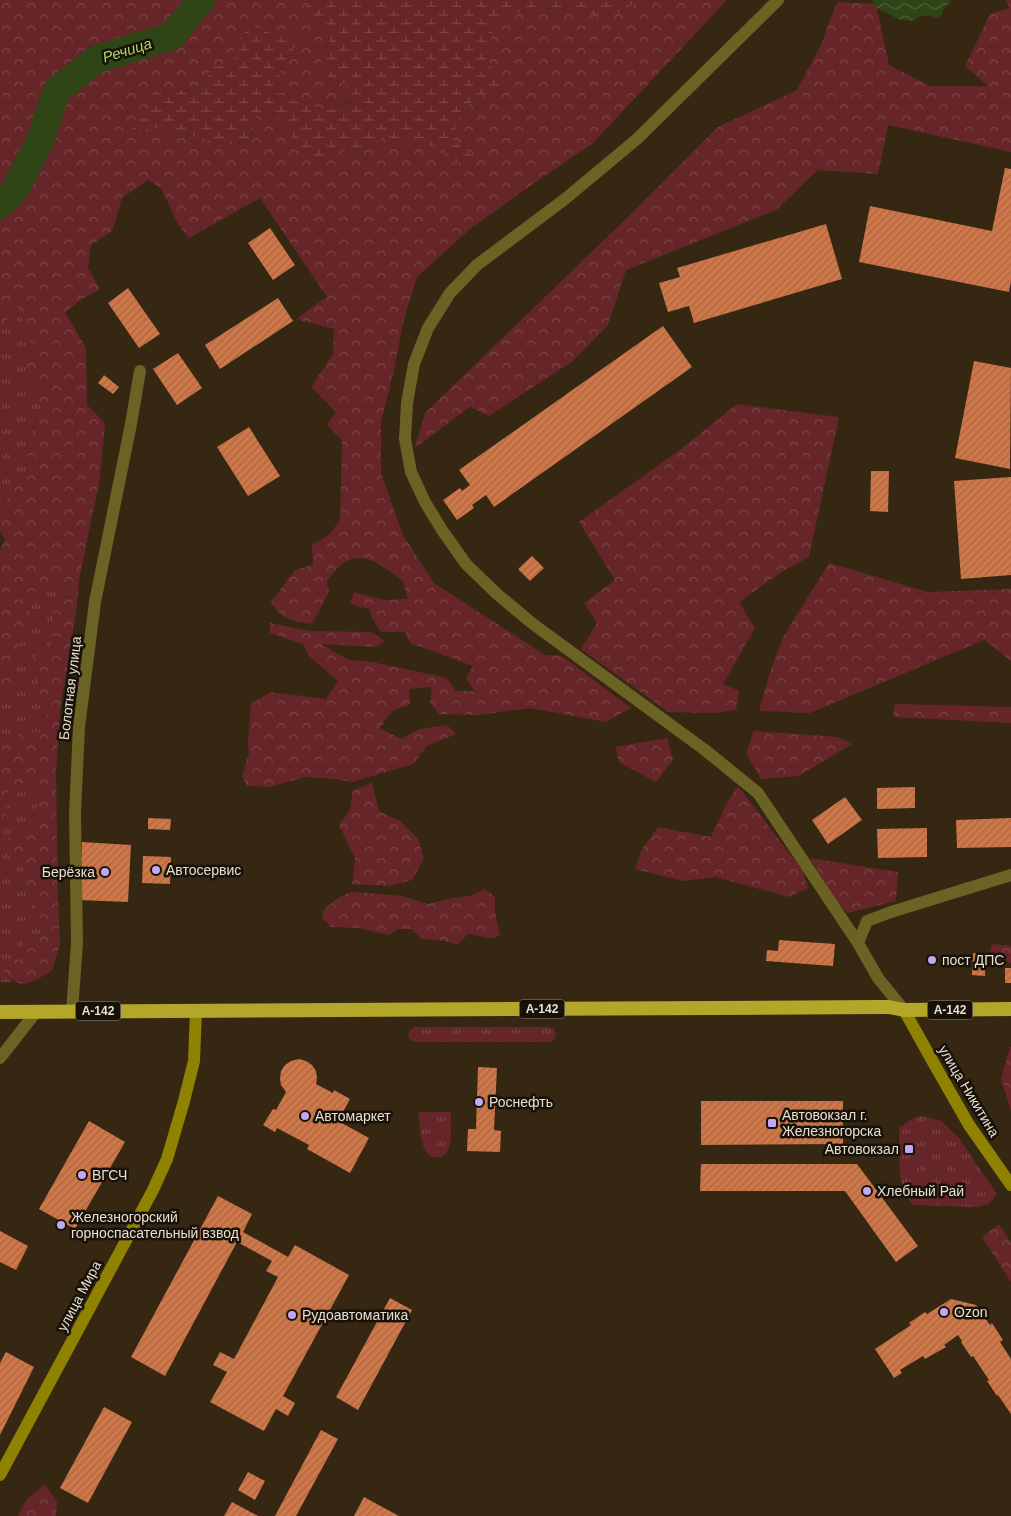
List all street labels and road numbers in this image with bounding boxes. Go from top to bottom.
street label: Болотная улица [56,635,84,741]
road number: А-142 [520,1000,564,1019]
road number: А-142 [928,1000,972,1020]
road number: А-142 [76,1001,120,1020]
street label: улица Никитина [935,1042,1003,1140]
street label: улица Мира [54,1258,104,1334]

